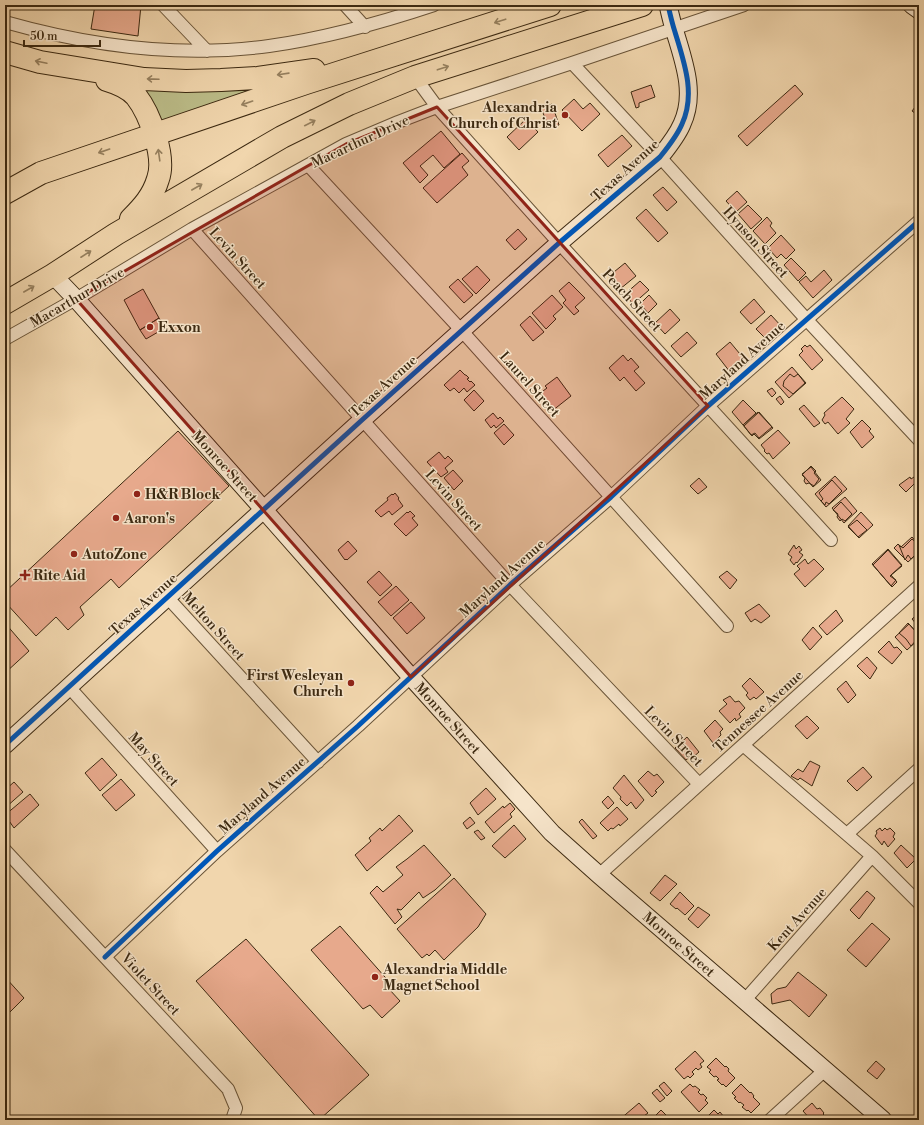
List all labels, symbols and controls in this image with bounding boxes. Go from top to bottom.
one-way arrow [494,18,506,26]
scale bar [24,22,100,48]
text: 50 m [30,29,58,44]
one-way arrow [35,58,48,66]
one-way arrow [437,64,450,71]
one-way arrow [277,70,290,78]
one-way arrow [147,76,160,83]
place label: Alexandria Church of Christ [448,99,558,133]
one-way arrow [240,100,253,107]
marker: Alexandria Church of Christ [560,110,570,120]
street label: Macarthur Drive [309,111,412,172]
one-way arrow [304,119,316,126]
street label: Texas Avenue [588,136,663,206]
one-way arrow [98,148,111,155]
one-way arrow [155,149,163,162]
one-way arrow [191,182,203,190]
street label: Hynson Street [719,203,792,282]
street label: Levin Street [205,224,270,293]
one-way arrow [80,250,91,258]
street label: Macarthur Drive [27,264,128,332]
street label: Peach Street [598,266,665,336]
one-way arrow [23,284,35,292]
street label: Maryland Avenue [696,317,789,404]
place label: Exxon [158,319,201,337]
marker: Exxon [145,322,155,332]
street label: Laurel Street [495,348,564,421]
street label: Texas Avenue [346,352,421,422]
street label: Monroe Street [187,427,261,506]
street label: Levin Street [421,466,486,535]
place label: H&R Block [145,486,220,504]
marker: H&R Block [132,489,142,499]
place label: Aaron's [123,510,175,528]
marker: Aaron's [111,513,121,523]
street label: Maryland Avenue [456,535,549,622]
place label: AutoZone [81,546,147,564]
marker: AutoZone [69,549,79,559]
place label: Rite Aid [33,567,86,585]
marker: Rite Aid [20,570,30,580]
street label: Texas Avenue [106,570,181,640]
street label: Melton Street [178,589,249,664]
place label: First Wesleyan Church [247,667,343,701]
street label: Tennessee Avenue [710,667,807,757]
marker: First Wesleyan Church [346,678,356,688]
street label: Monroe Street [410,679,484,758]
street label: Levin Street [640,703,707,771]
street label: May Street [124,729,182,791]
street label: Maryland Avenue [215,753,310,838]
street label: Kent Avenue [764,884,831,955]
street label: Monroe Street [638,908,718,981]
street label: Violet Street [116,949,184,1020]
place label: Alexandria Middle Magnet School [382,961,508,995]
marker: Alexandria Middle Magnet School [370,972,380,982]

